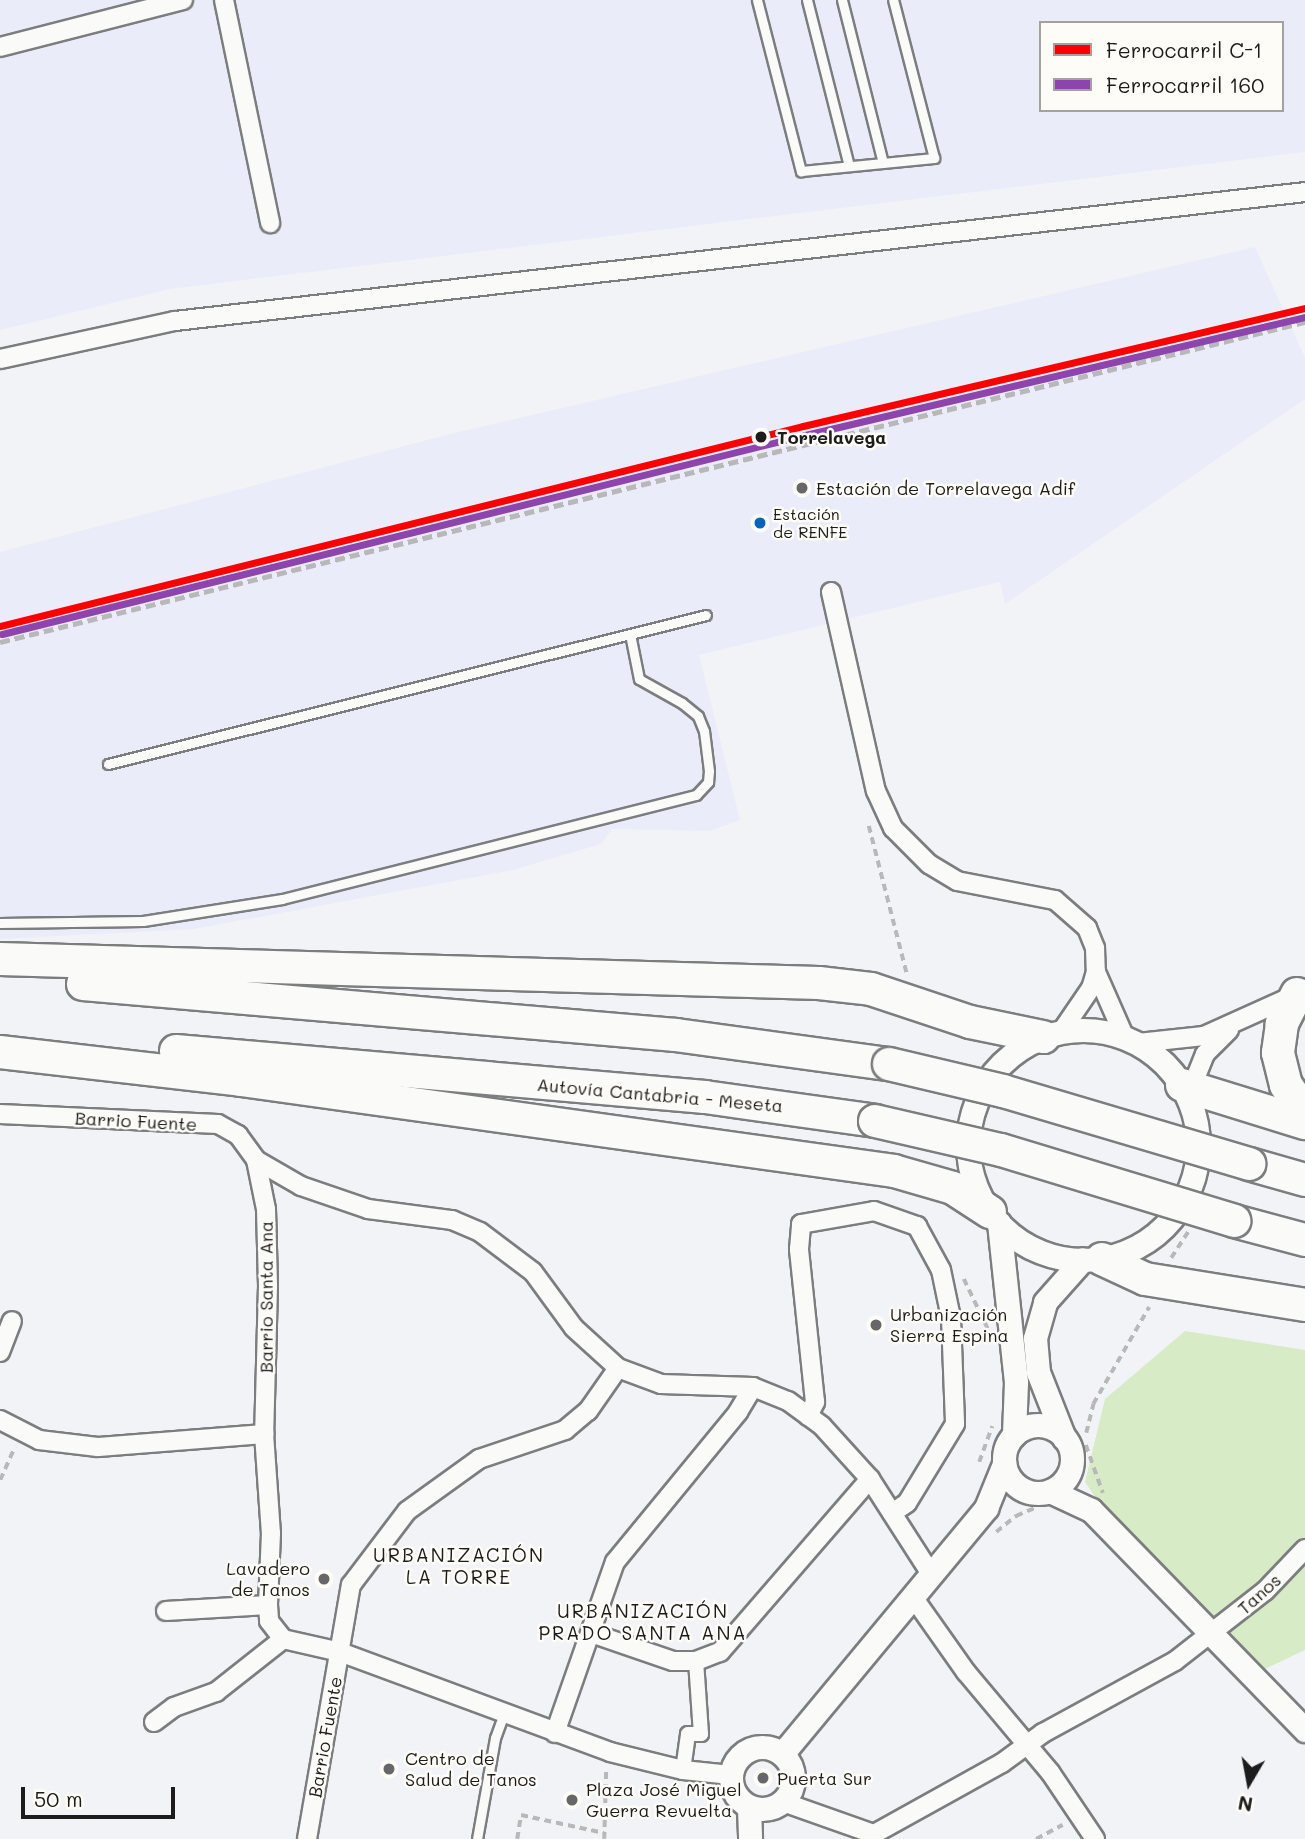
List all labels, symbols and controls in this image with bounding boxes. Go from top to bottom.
legend [1039,21,1284,112]
text: Ferrocarril C-1 [1106,36,1262,63]
text: Ferrocarril 160 [1106,71,1264,98]
place label: Torrelavega [777,426,886,448]
marker: Torrelavega [751,427,771,447]
place label: Estación de Torrelavega Adif [816,477,1075,499]
marker: Estación de Torrelavega Adif [794,480,810,496]
place label: Estación de RENFE [773,504,848,542]
marker: Estación de RENFE [753,516,767,530]
street label: Autovía Cantabria - Meseta [536,1073,784,1117]
street label: Barrio Fuente [74,1107,198,1135]
street label: Barrio Santa Ana [255,1221,277,1373]
place label: Urbanización Sierra Espina [890,1304,1009,1346]
marker: Urbanización Sierra Espina [868,1317,884,1333]
district label: URBANIZACIÓN LA TORRE [375,1544,543,1588]
place label: Lavadero de Tanos [226,1558,310,1600]
street label: Tanos [1233,1569,1285,1619]
marker: Lavadero de Tanos [316,1571,332,1587]
district label: URBANIZACIÓN PRADO SANTA ANA [540,1600,746,1644]
street label: Barrio Fuente [304,1675,346,1799]
place label: Centro de Salud de Tanos [405,1748,537,1790]
north arrow [1214,1748,1284,1818]
marker: Centro de Salud de Tanos [379,1759,399,1779]
place label: Puerta Sur [777,1767,872,1789]
marker: Puerta Sur [755,1770,771,1786]
scale bar [24,1772,178,1816]
place label: Plaza José Miguel Guerra Revuelta [586,1779,742,1822]
text: 50 m [34,1785,83,1812]
text: N [1236,1791,1255,1818]
marker: Plaza José Miguel Guerra Revuelta [564,1792,580,1808]

